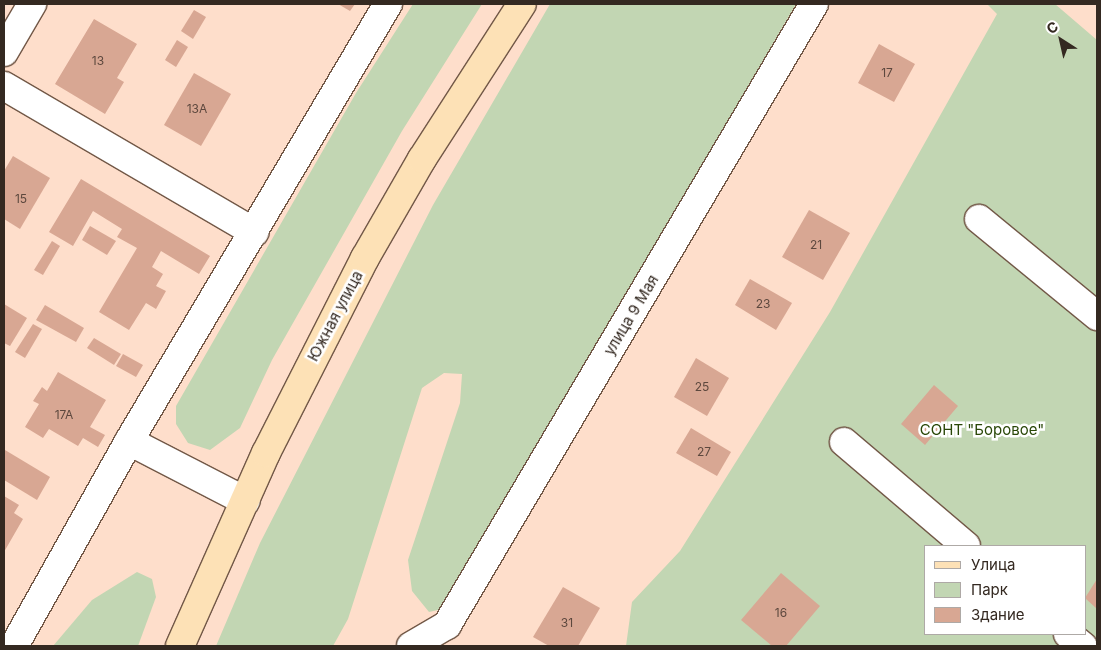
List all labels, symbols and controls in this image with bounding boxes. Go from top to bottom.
north arrow [1036,15,1086,65]
text: С [1043,17,1061,37]
house number: 13 [92,54,104,68]
house number: 17 [881,66,893,80]
house number: 13А [187,102,207,116]
house number: 15 [15,192,27,206]
house number: 21 [810,238,822,252]
street label: Южная улица [304,268,366,364]
street label: улица 9 Мая [600,272,662,358]
house number: 23 [756,297,770,311]
house number: 25 [695,380,709,394]
house number: 17А [55,408,73,422]
park label: СОНТ "Боровое" [920,421,1044,439]
house number: 27 [697,445,711,459]
legend [924,545,1086,635]
text: Улица [971,555,1015,574]
text: Парк [971,580,1008,599]
text: Здание [971,605,1025,624]
house number: 16 [775,606,787,620]
house number: 31 [561,616,573,630]

